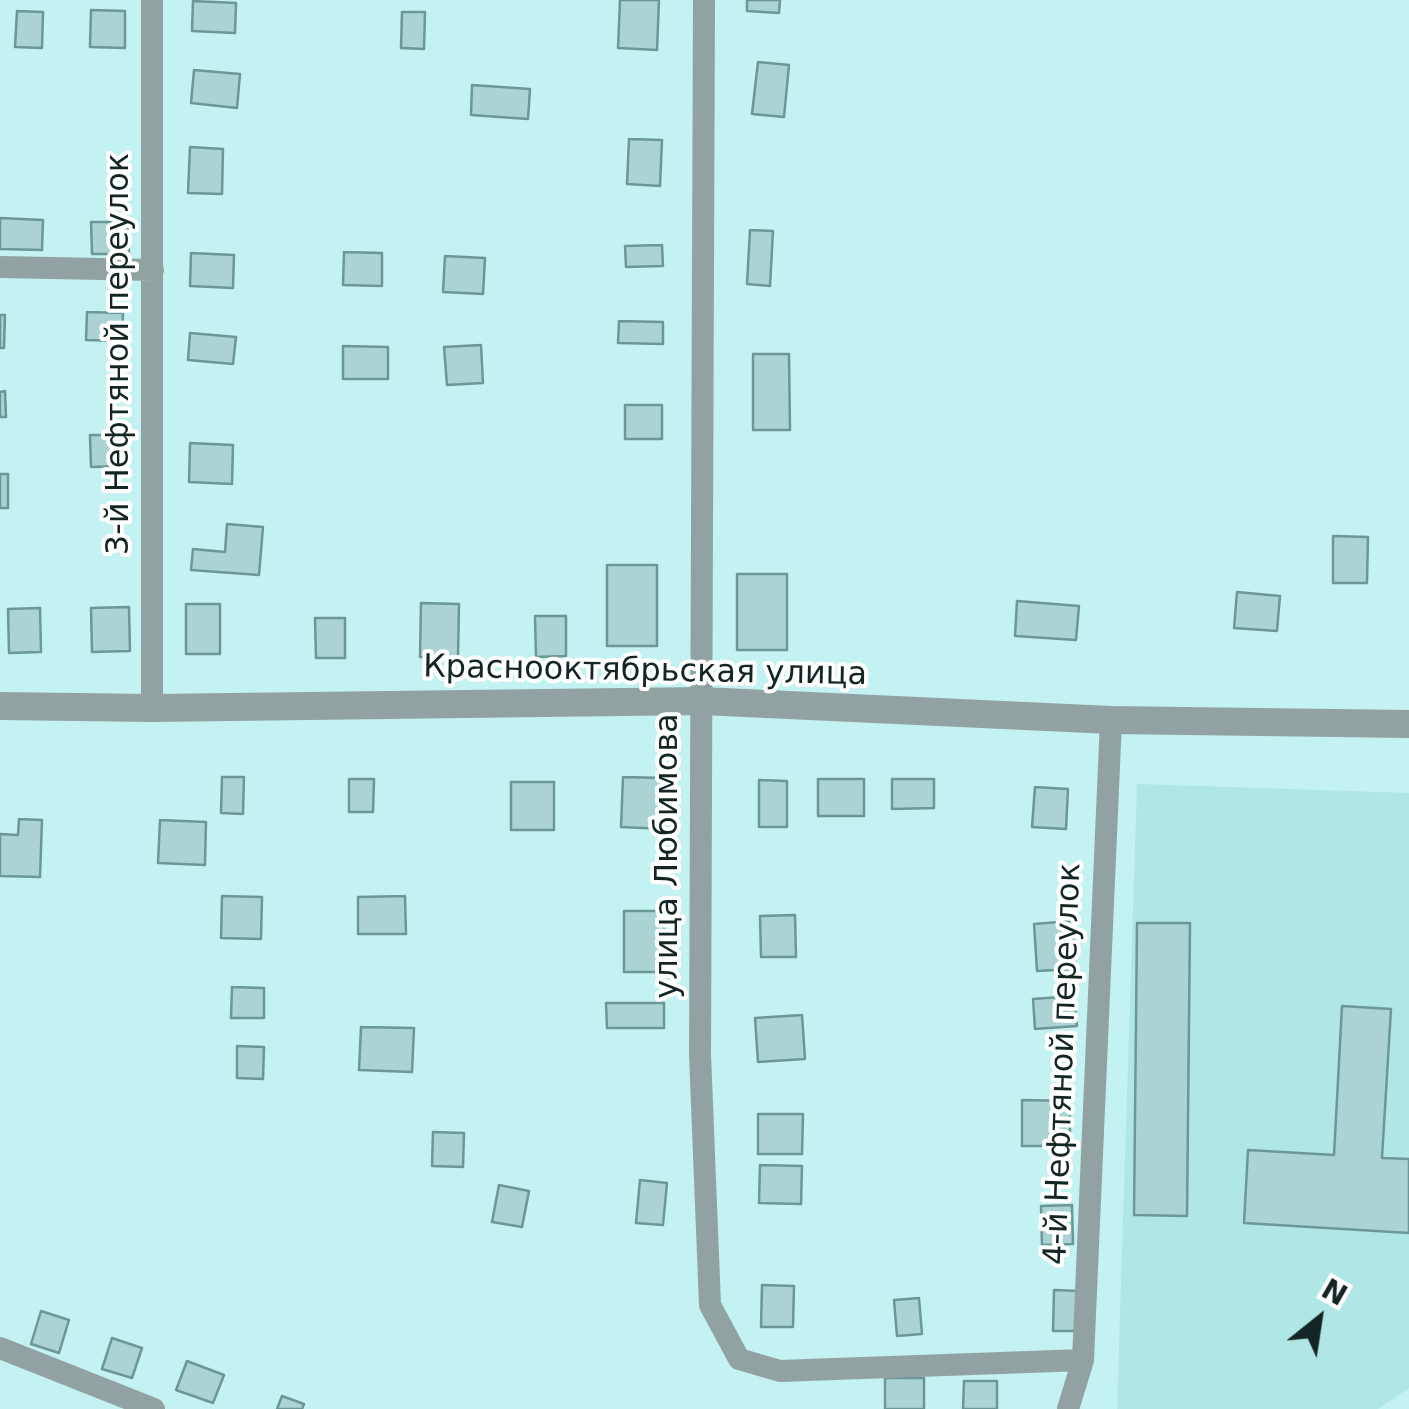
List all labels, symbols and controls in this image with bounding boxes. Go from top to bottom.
street label: 3-й Нефтяной переулок [101,153,139,555]
street label: Краснооктябрьская улица [423,649,867,695]
street label: улица Любимова [650,713,688,999]
street label: 4-й Нефтяной переулок [1038,862,1090,1266]
north arrow [1269,1269,1369,1369]
text: N [1316,1272,1353,1313]

